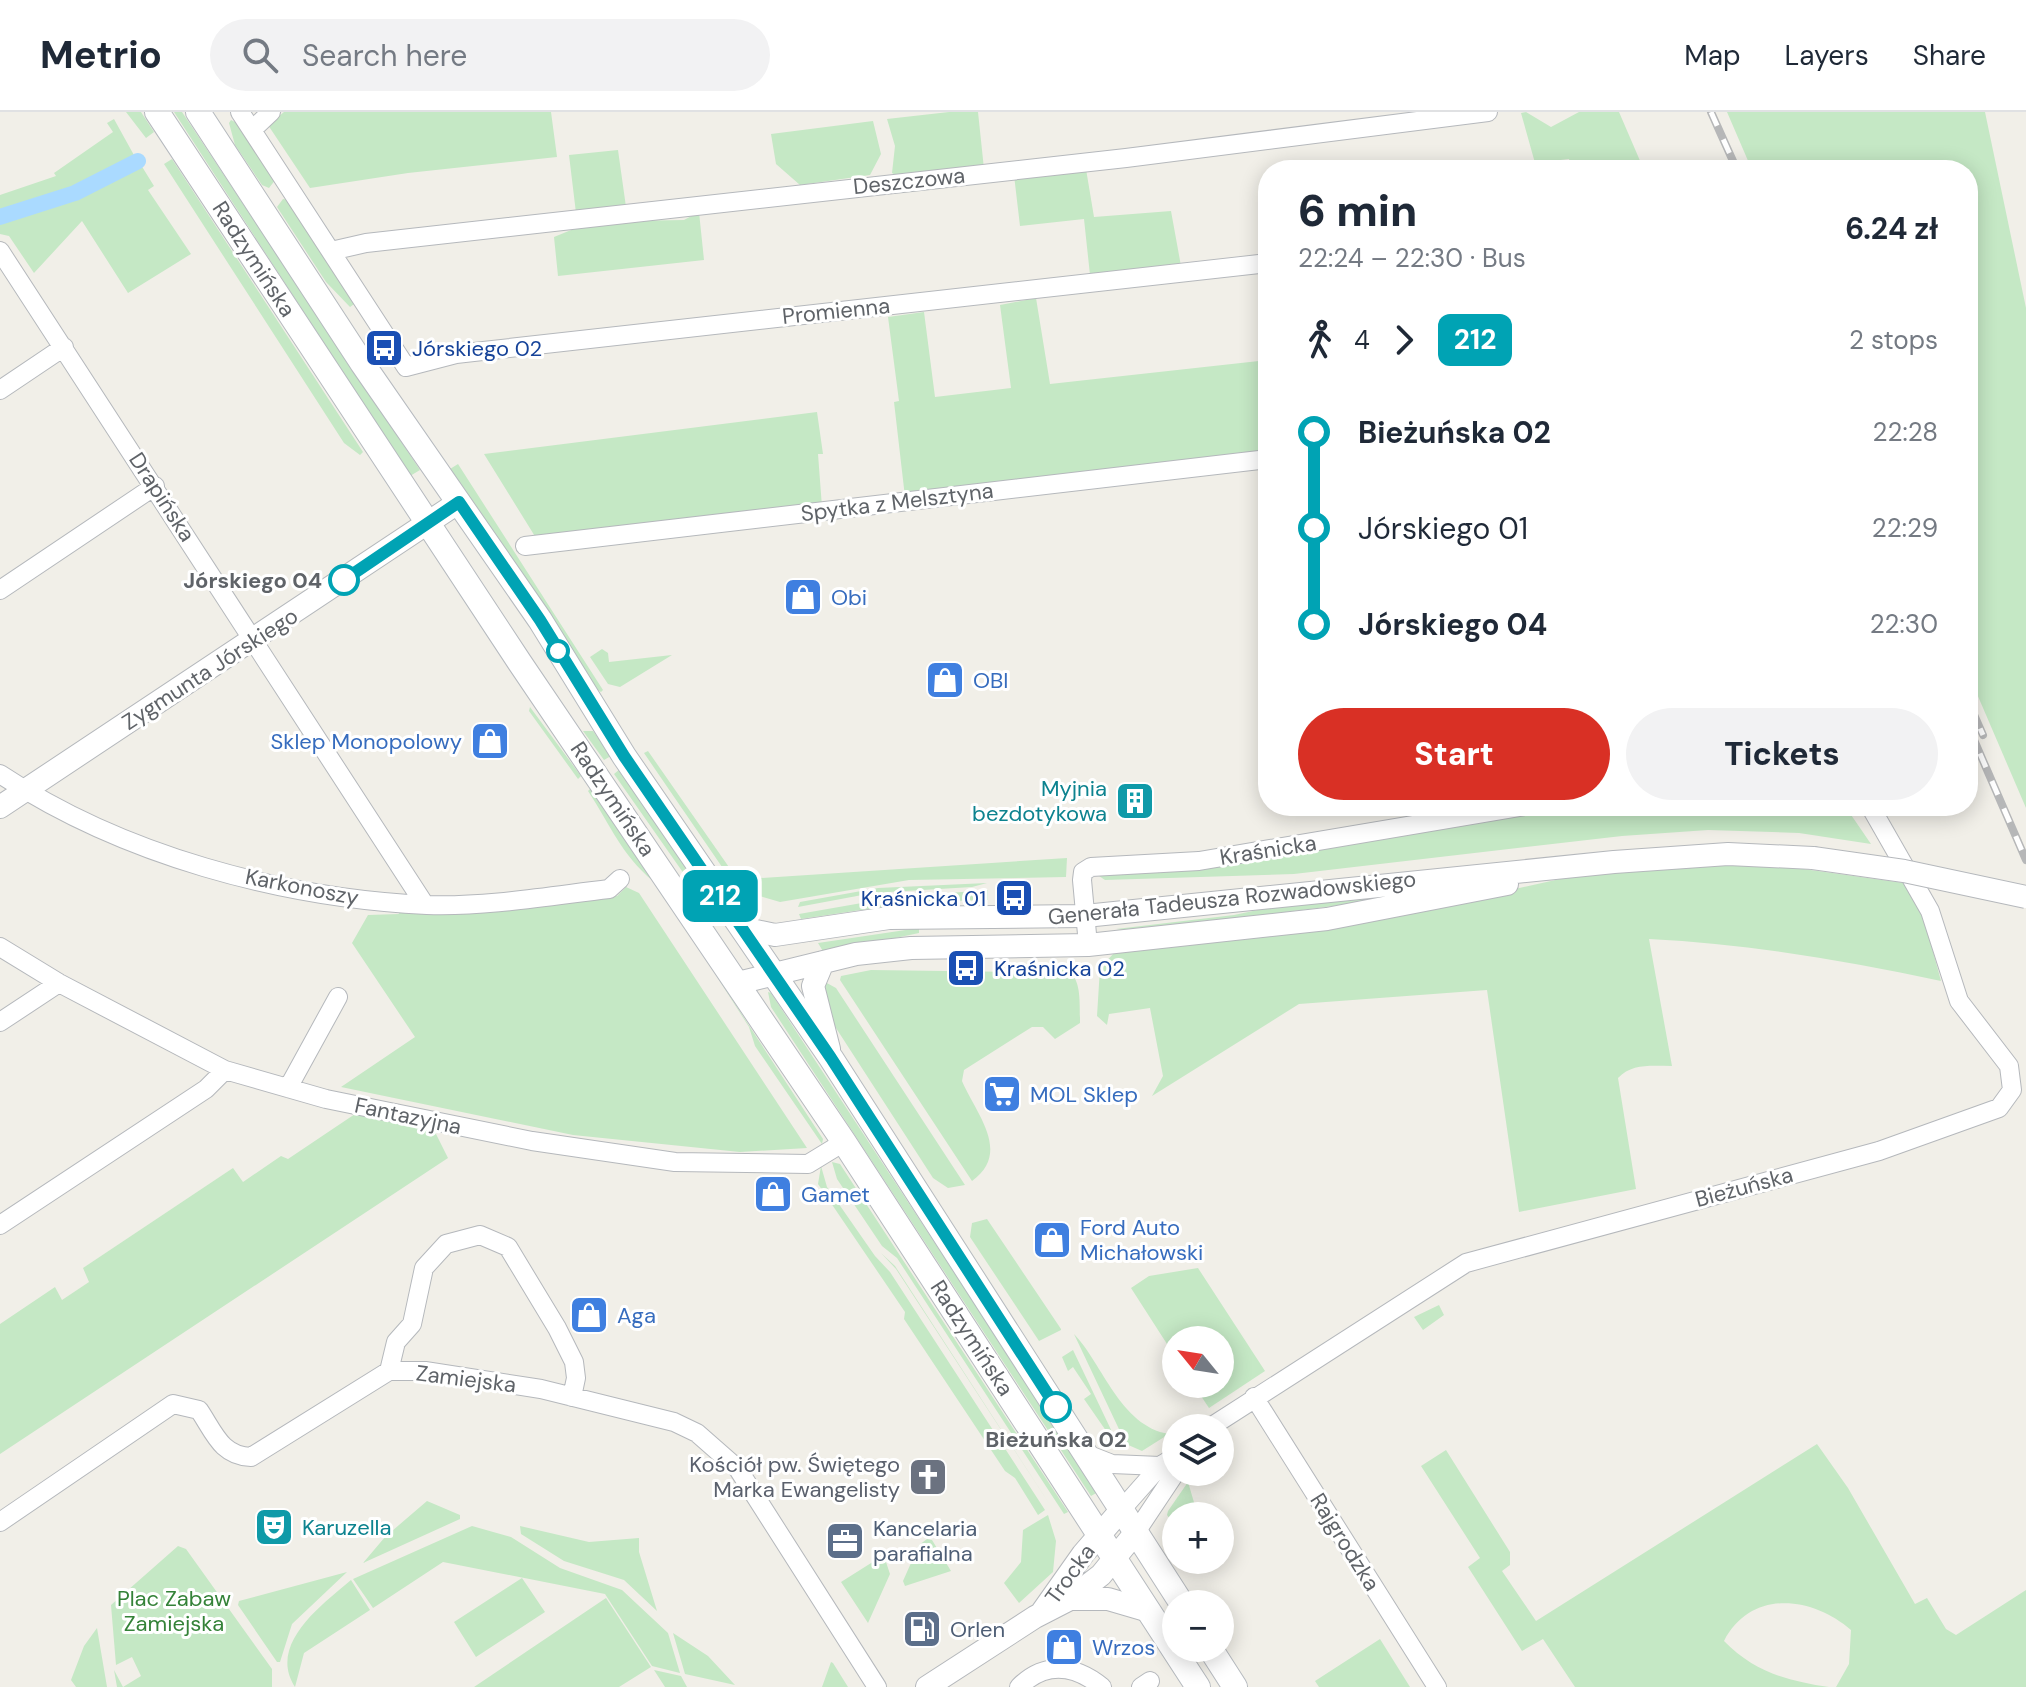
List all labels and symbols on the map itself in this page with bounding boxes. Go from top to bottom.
street label: Deszczowa [852,161,966,201]
street label: Radzymińska [206,196,302,322]
street label: Promienna [781,291,891,331]
bus stop icon: Jórskiego 02 [363,327,405,369]
place label: Jórskiego 02 [412,334,542,363]
street label: Drapińska [122,447,202,547]
street label: Spytka z Melsztyna [799,476,995,528]
marker: Jórskiego 04 [329,565,359,595]
place label: Jórskiego 04 [183,566,322,595]
shop icon: Obi [782,576,824,618]
place label: Obi [831,583,867,612]
street label: Zygmunta Jórskiego [117,601,303,737]
unlabelled marker [547,640,569,662]
shop icon: OBI [924,659,966,701]
place label: OBI [973,666,1008,695]
shop icon: Sklep Monopolowy [469,720,511,762]
place label: Sklep Monopolowy [271,727,462,756]
street label: Radzymińska [564,736,662,862]
place label: Myjnia bezdotykowa [972,774,1107,828]
building icon: Myjnia bezdotykowa [1114,780,1156,822]
street label: Kraśnicka [1218,828,1318,872]
street label: Karkonoszy [243,862,361,912]
street label: Generała Tadeusza Rozwadowskiego [1046,864,1418,932]
line badge: 212 [674,870,766,922]
bus stop icon: Kraśnicka 01 [993,877,1035,919]
place label: Kraśnicka 01 [861,884,986,913]
bus stop icon: Kraśnicka 02 [945,947,987,989]
place label: Kraśnicka 02 [994,954,1125,983]
supermarket icon: MOL Sklep [981,1073,1023,1115]
place label: MOL Sklep [1030,1080,1138,1109]
street label: Fantazyjna [352,1091,464,1141]
street label: Bieżuńska [1692,1160,1796,1214]
shop icon: Gamet [752,1173,794,1215]
place label: Gamet [801,1180,870,1209]
place label: Ford Auto Michałowski [1080,1213,1203,1267]
shop icon: Ford Auto Michałowski [1031,1219,1073,1261]
street label: Radzymińska [924,1275,1020,1401]
shop icon: Aga [568,1294,610,1336]
place label: Aga [617,1301,656,1330]
north arrow [1162,1326,1234,1398]
street label: Zamiejska [414,1358,518,1400]
marker: Bieżuńska 02 [1041,1392,1071,1422]
place label: Bieżuńska 02 [985,1425,1127,1454]
place label: Kościół pw. Świętego Marka Ewangelisty [689,1450,900,1504]
church icon: Kościół pw. Świętego Marka Ewangelisty [907,1456,949,1498]
street label: Rajgrodzka [1304,1488,1386,1596]
theatre icon: Karuzella [253,1506,295,1548]
place label: Karuzella [302,1513,391,1542]
place label: Kancelaria parafialna [873,1514,977,1568]
office icon: Kancelaria parafialna [824,1520,866,1562]
street label: Trocka [1038,1538,1102,1610]
park label: Plac Zabaw Zamiejska [117,1584,231,1638]
fuel station icon: Orlen [901,1608,943,1650]
place label: Orlen [950,1615,1005,1644]
shop icon: Wrzos [1043,1626,1085,1668]
place label: Wrzos [1092,1633,1155,1662]

